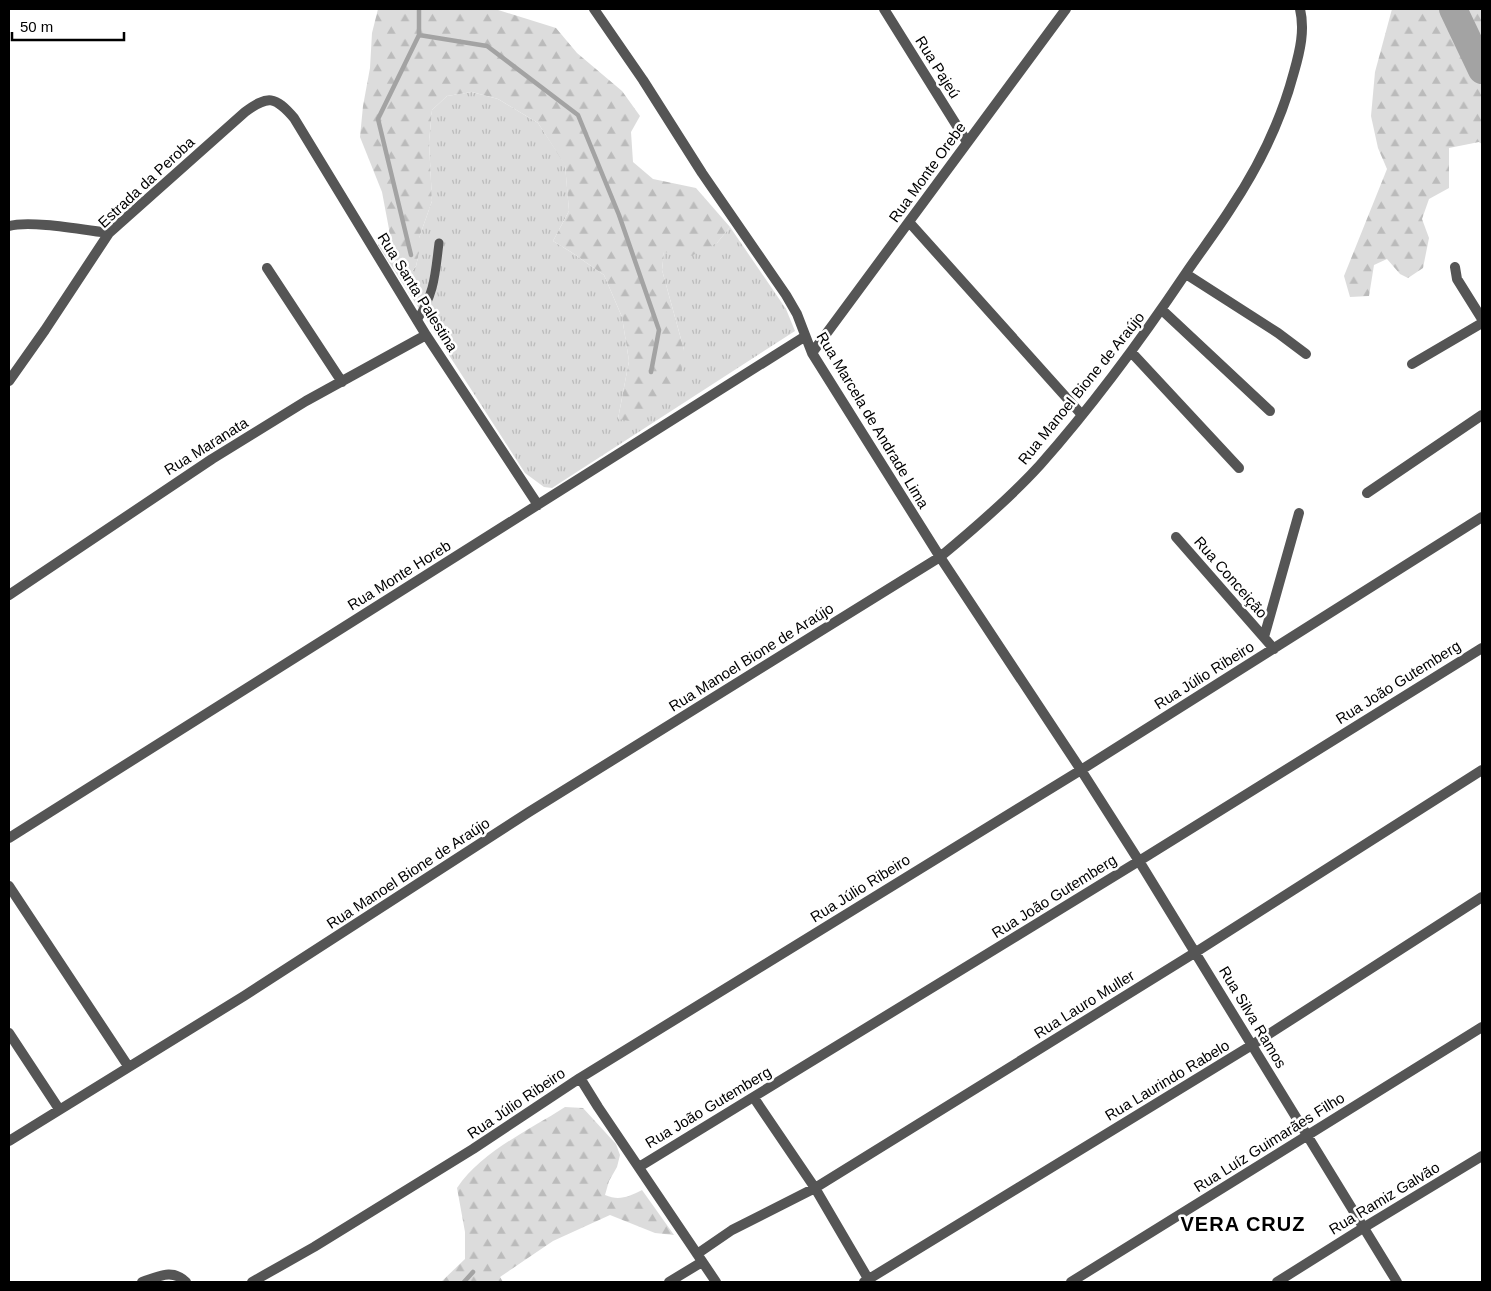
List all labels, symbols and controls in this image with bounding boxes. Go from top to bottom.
scale bar [12,10,125,42]
text: 50 m [20,18,53,35]
street label: Rua Pajeú [912,33,964,101]
street label: Rua Monte Orebe [885,119,969,225]
street label: Estrada da Peroba [94,133,198,231]
street label: Rua Santa Palestina [375,230,462,355]
street label: Rua Manoel Bione de Araújo [1014,308,1148,468]
street label: Rua Marcela de Andrade Lima [814,329,933,512]
street label: Rua Maranata [161,413,251,478]
street label: Rua Conceição [1191,533,1271,621]
street label: Rua Monte Horeb [344,536,454,614]
street label: Rua Manoel Bione de Araújo [666,599,836,715]
street label: Rua João Gutemberg [1333,637,1463,727]
street label: Rua Júlio Ribeiro [1151,638,1257,712]
street label: Rua Manoel Bione de Araújo [323,814,493,932]
street label: Rua Júlio Ribeiro [807,851,913,925]
street label: Rua João Gutemberg [989,851,1119,941]
street label: Rua Silva Ramos [1216,963,1290,1071]
street label: Rua Lauro Muller [1031,966,1137,1042]
street label: Rua Laurindo Rabelo [1102,1036,1232,1124]
street label: Rua João Gutemberg [642,1063,774,1151]
street label: Rua Júlio Ribeiro [464,1064,568,1142]
street label: Rua Luíz Guimarães Filho [1191,1089,1347,1195]
street label: Rua Ramiz Galvão [1326,1158,1442,1238]
district label: VERA CRUZ [1181,1213,1305,1235]

